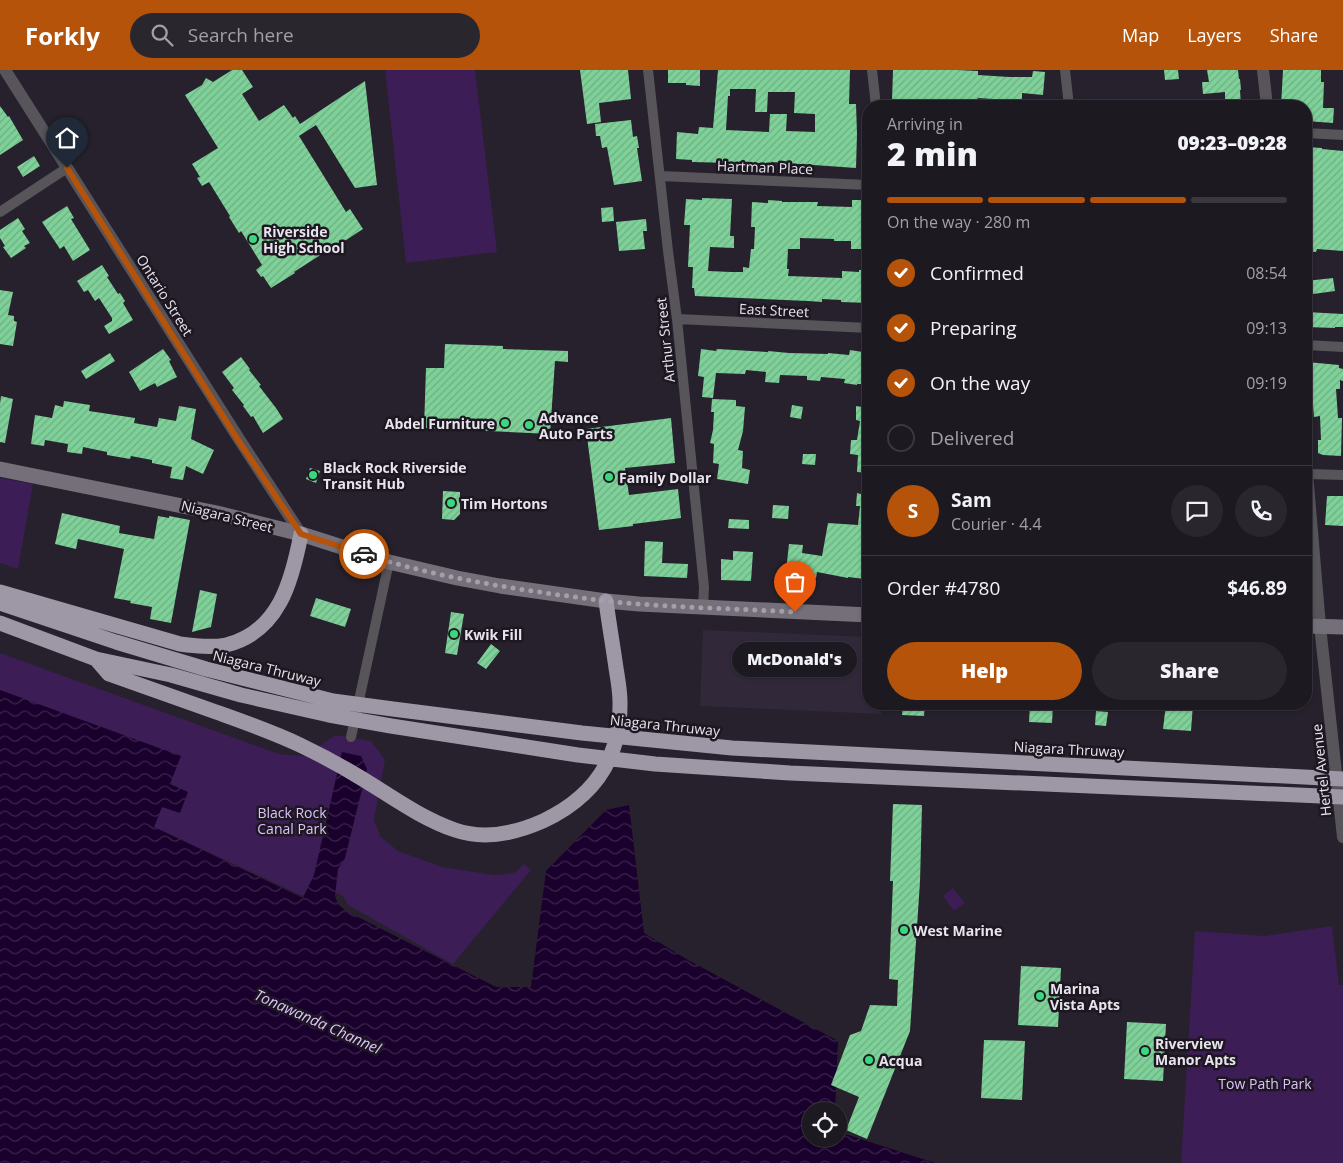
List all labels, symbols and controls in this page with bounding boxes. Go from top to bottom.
search box [130,13,480,58]
text: Forkly [25,19,100,52]
icon: search [148,21,176,49]
text: Search here [188,22,294,48]
text: Map [1122,23,1159,47]
text: Layers [1187,23,1242,47]
text: Share [1270,23,1318,47]
text: Arriving in [887,113,963,135]
pin [46,117,88,168]
icon: home [53,124,81,152]
text: 09:23–09:28 [1177,130,1287,156]
text: 2 min [887,132,978,175]
street label: Hartman Place [717,156,813,178]
text: On the way · 280 m [887,211,1030,233]
place label: Riverside High School [263,222,344,257]
marker: Riverside High School [247,233,259,245]
street label: Ontario Street [132,251,198,339]
icon: check [887,259,915,287]
text: Confirmed [930,260,1024,286]
text: 08:54 [1246,262,1287,284]
street label: Arthur Street [651,297,679,383]
street label: East Street [739,299,809,321]
icon: check [887,314,915,342]
text: Preparing [930,315,1017,341]
text: 09:13 [1246,317,1287,339]
icon: check [887,369,915,397]
text: On the way [930,370,1030,396]
text: 09:19 [1246,372,1287,394]
place label: Advance Auto Parts [539,408,613,443]
place label: Abdel Furniture [385,414,495,433]
marker: Abdel Furniture [499,417,511,429]
marker: Advance Auto Parts [523,419,535,431]
text: Delivered [930,425,1014,451]
place label: Black Rock Riverside Transit Hub [323,458,467,493]
place label: Family Dollar [619,468,712,487]
marker: Black Rock Riverside Transit Hub [307,469,319,481]
marker: Family Dollar [603,471,615,483]
button: chat [1171,485,1223,537]
button: phone [1235,485,1287,537]
text: Sam [951,487,992,513]
place label: Tim Hortons [461,494,547,513]
street label: Niagara Street [179,495,275,537]
marker: Tim Hortons [445,497,457,509]
text: S [908,498,918,524]
text: Courier · 4.4 [951,513,1042,535]
courier [339,529,389,579]
icon: car [350,540,378,568]
pin [774,561,816,612]
icon: bag [781,568,809,596]
text: Order #4780 [887,575,1000,601]
text: $46.89 [1227,575,1287,601]
place label: Kwik Fill [464,625,522,644]
marker: Kwik Fill [448,628,460,640]
callout: McDonald's [732,642,858,677]
button: Help [887,642,1082,700]
button: Share [1092,642,1287,700]
street label: Niagara Thruway [211,645,324,691]
text: McDonald's [747,648,842,670]
street label: Niagara Thruway [609,710,722,740]
street label: Hertel Avenue [1307,723,1335,817]
street label: Niagara Thruway [1013,737,1126,761]
park label: Black Rock Canal Park [257,803,327,838]
place label: West Marine [914,921,1002,940]
marker: West Marine [898,924,910,936]
place label: Marina Vista Apts [1050,979,1120,1014]
water label: Tonawanda Channel [252,984,385,1058]
marker: Marina Vista Apts [1034,990,1046,1002]
place label: Riverview Manor Apts [1155,1034,1236,1069]
marker: Riverview Manor Apts [1139,1045,1151,1057]
place label: Acqua [879,1051,922,1070]
marker: Acqua [863,1054,875,1066]
park label: Tow Path Park [1218,1074,1312,1093]
map controls [802,1102,847,1147]
button: locate [802,1102,847,1147]

